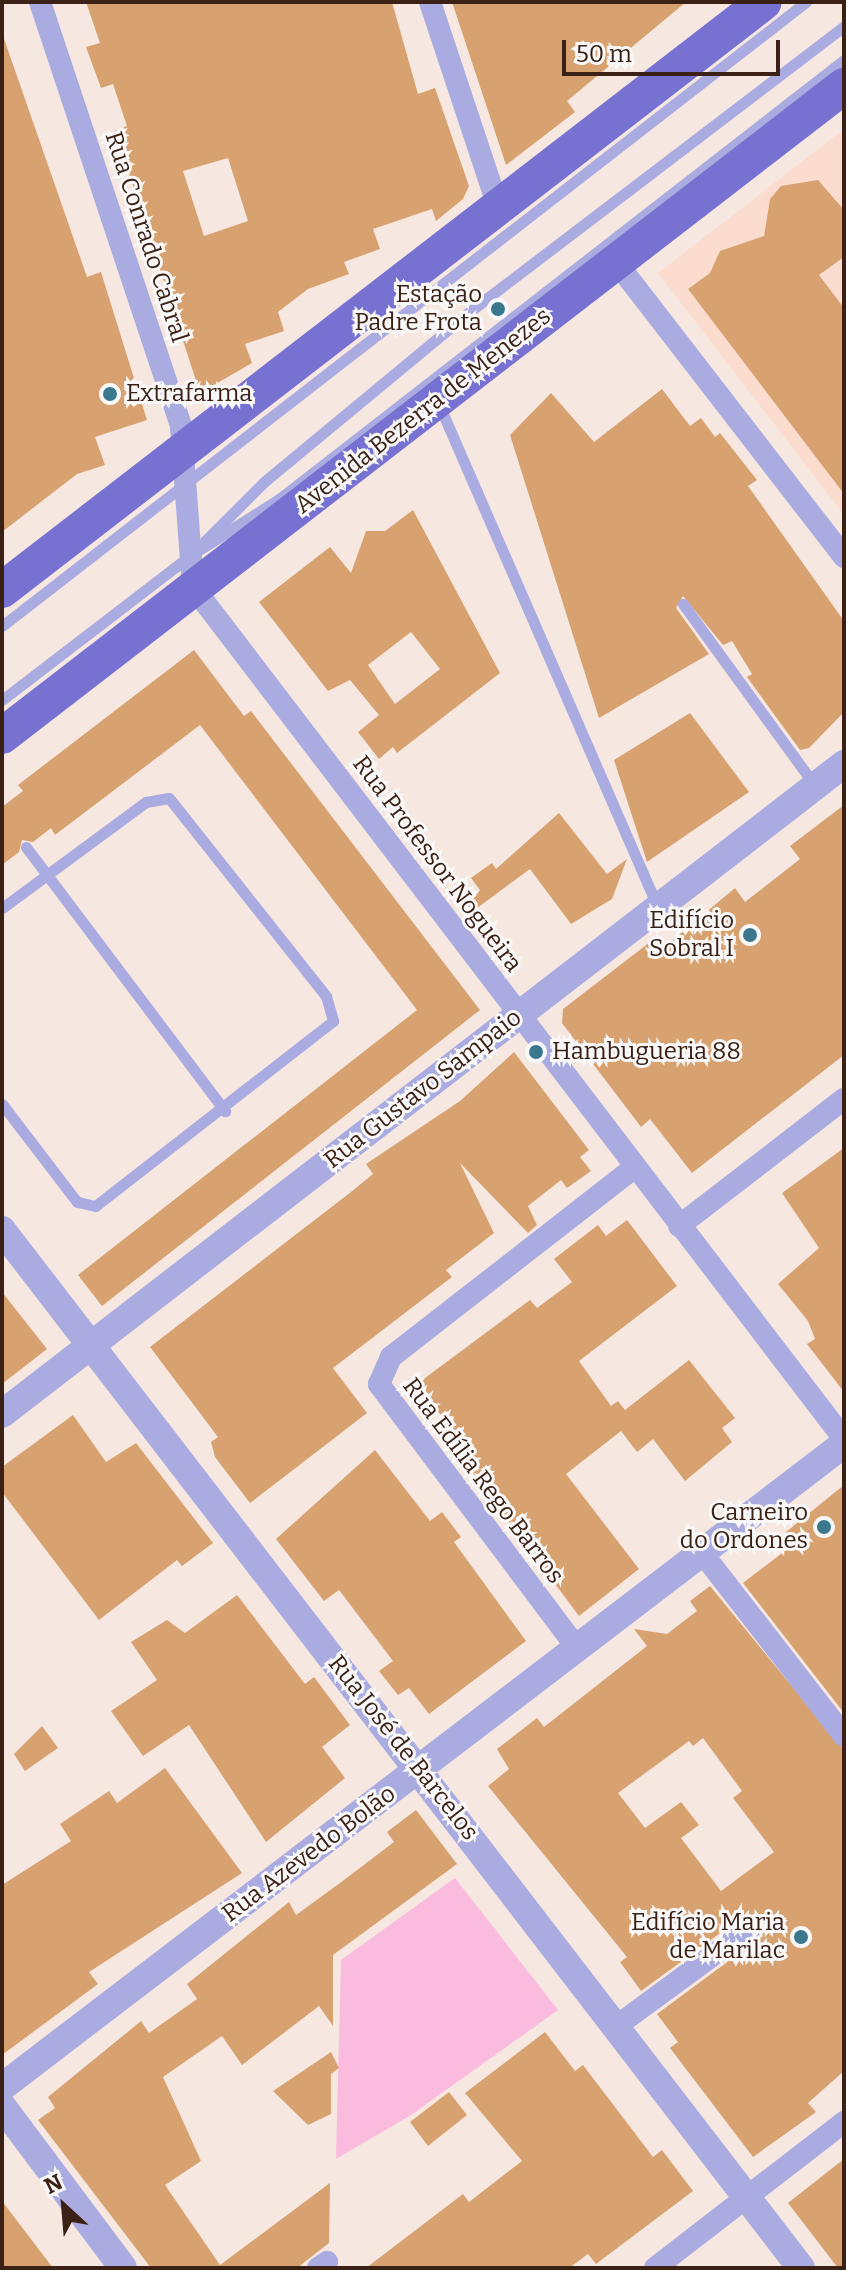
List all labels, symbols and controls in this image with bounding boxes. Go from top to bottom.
scale bar [566,24,784,74]
text: 50 m [576,40,632,68]
street label: Rua Conrado Cabral [98,128,194,346]
place label: Estação Padre Frota [354,281,482,337]
marker: Estação Padre Frota [489,300,507,318]
street label: Avenida Bezerra de Menezes [289,302,557,520]
place label: Extrafarma [126,380,252,408]
marker: Extrafarma [101,385,119,403]
street label: Rua Professor Nogueira [346,750,528,978]
place label: Edifício Sobral I [649,907,734,963]
marker: Edifício Sobral I [741,926,759,944]
street label: Rua Gustavo Sampaio [319,1003,527,1175]
place label: Hambugueria 88 [552,1038,741,1066]
marker: Hambugueria 88 [527,1043,545,1061]
street label: Rua Edília Rego Barros [396,1373,570,1589]
place label: Carneiro do Ordones [680,1499,808,1555]
marker: Carneiro do Ordones [815,1518,833,1536]
street label: Rua José de Barcelos [322,1650,484,1846]
street label: Rua Azevedo Bolão [217,1779,401,1929]
place label: Edifício Maria de Marilac [631,1909,785,1965]
marker: Edifício Maria de Marilac [792,1928,810,1946]
north arrow [24,2166,104,2246]
text: N [40,2168,67,2200]

